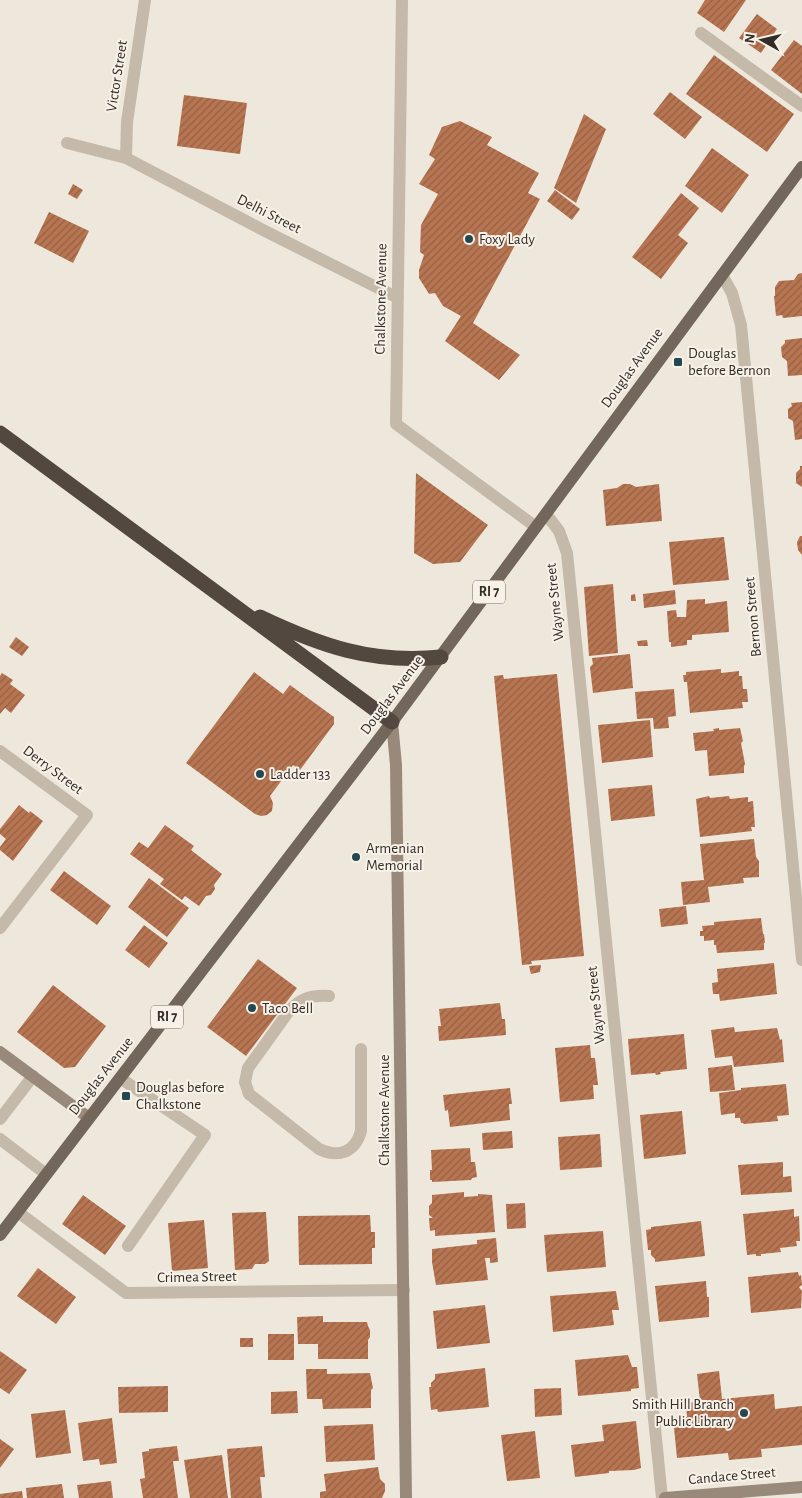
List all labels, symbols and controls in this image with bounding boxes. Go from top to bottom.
north arrow [737,15,787,65]
text: N [743,33,758,44]
street label: Victor Street [104,39,130,113]
street label: Delhi Street [235,192,304,237]
place label: Foxy Lady [479,232,535,247]
marker: Foxy Lady [463,233,475,245]
street label: Chalkstone Avenue [373,243,389,355]
street label: Douglas Avenue [598,325,666,411]
place label: Douglas before Bernon [688,346,771,378]
marker: Douglas before Bernon [672,356,684,368]
street label: Wayne Street [543,562,567,642]
street label: Bernon Street [742,576,764,658]
road number: RI 7 [473,580,505,604]
street label: Douglas Avenue [358,653,426,737]
street label: Derry Street [20,743,86,797]
place label: Ladder 133 [270,767,330,782]
marker: Ladder 133 [254,768,266,780]
place label: Armenian Memorial [366,841,424,873]
marker: Armenian Memorial [350,851,362,863]
street label: Wayne Street [584,965,608,1045]
place label: Taco Bell [262,1001,313,1016]
marker: Taco Bell [246,1002,258,1014]
road number: RI 7 [151,1006,183,1028]
street label: Douglas Avenue [66,1034,136,1118]
street label: Chalkstone Avenue [377,1054,392,1166]
place label: Douglas before Chalkstone [136,1080,225,1112]
marker: Douglas before Chalkstone [120,1090,132,1102]
street label: Crimea Street [157,1269,237,1285]
place label: Smith Hill Branch Public Library [632,1397,735,1429]
marker: Smith Hill Branch Public Library [738,1407,750,1419]
street label: Candace Street [688,1465,776,1487]

